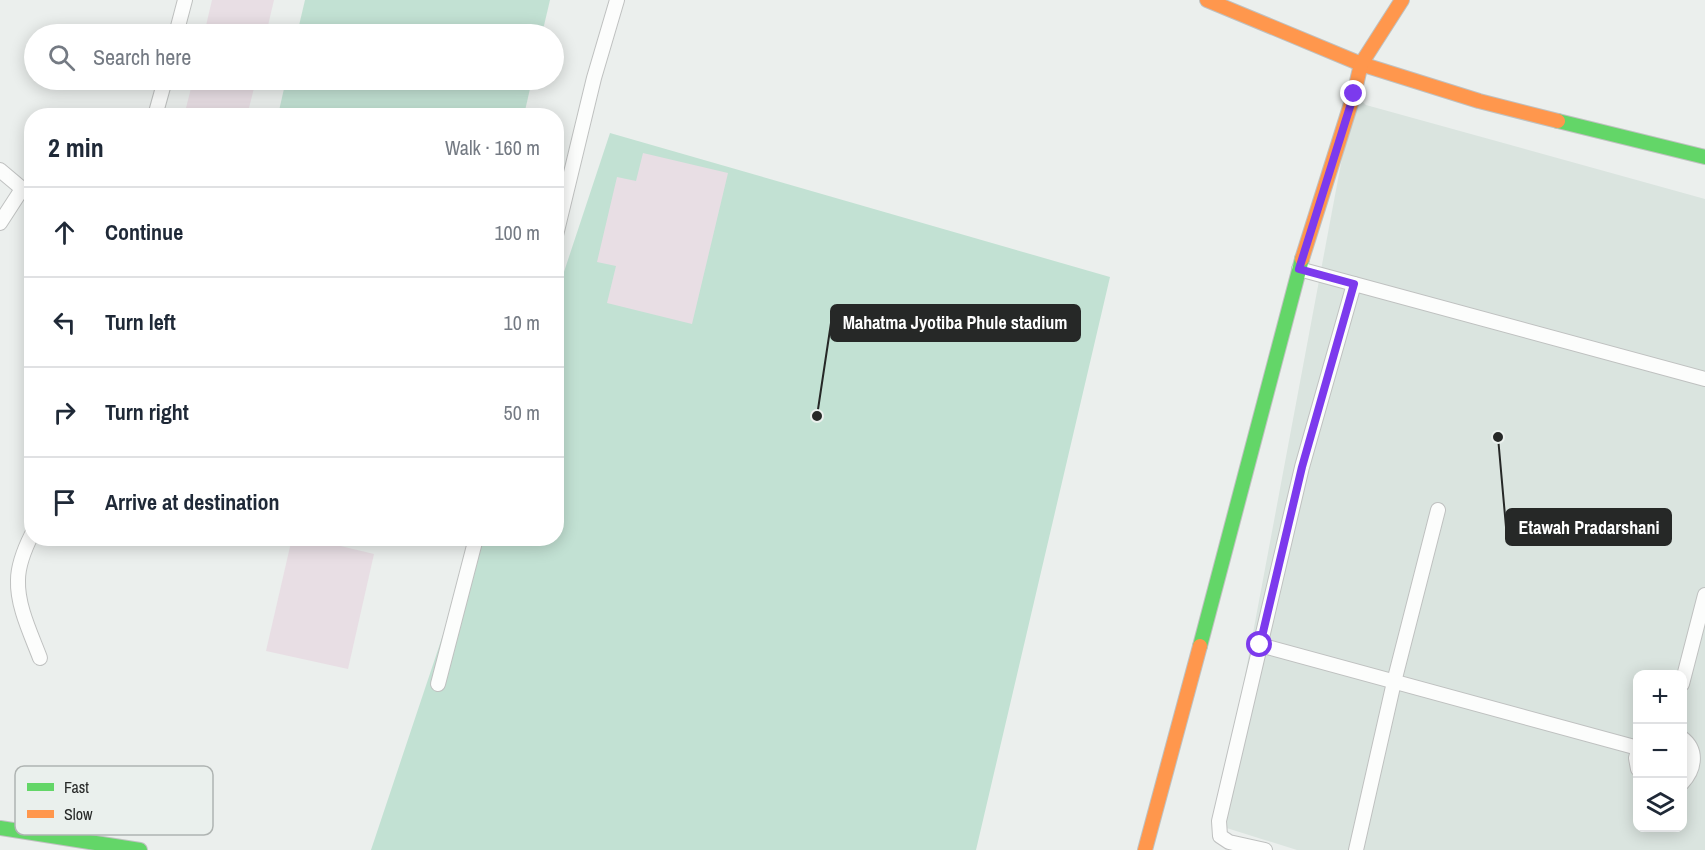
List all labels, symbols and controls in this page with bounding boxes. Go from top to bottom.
search box [24,24,564,90]
icon: search [45,41,78,74]
text: Search here [93,42,191,72]
route end [1340,80,1366,106]
text: 2 min [48,130,104,165]
text: Walk · 160 m [445,134,540,161]
icon: ahead [48,216,81,249]
text: Continue [105,217,183,247]
text: 100 m [494,219,540,246]
callout: Mahatma Jyotiba Phule stadium [831,305,1080,341]
icon: left [48,306,81,339]
text: Turn left [105,307,176,337]
text: 10 m [504,309,540,336]
text: Mahatma Jyotiba Phule stadium [843,310,1067,335]
icon: right [48,396,81,429]
text: Turn right [105,397,189,427]
text: 50 m [504,399,540,426]
icon: arrive [48,486,81,519]
text: Arrive at destination [105,487,279,517]
callout: Etawah Pradarshani [1506,509,1671,545]
text: Etawah Pradarshani [1518,515,1660,540]
route start [1246,631,1272,657]
map controls [1633,670,1687,832]
button: + [1633,670,1687,724]
button: − [1633,724,1687,778]
legend [15,766,213,835]
text: Fast [64,776,89,798]
button: layers [1633,778,1687,832]
text: Slow [64,803,93,825]

